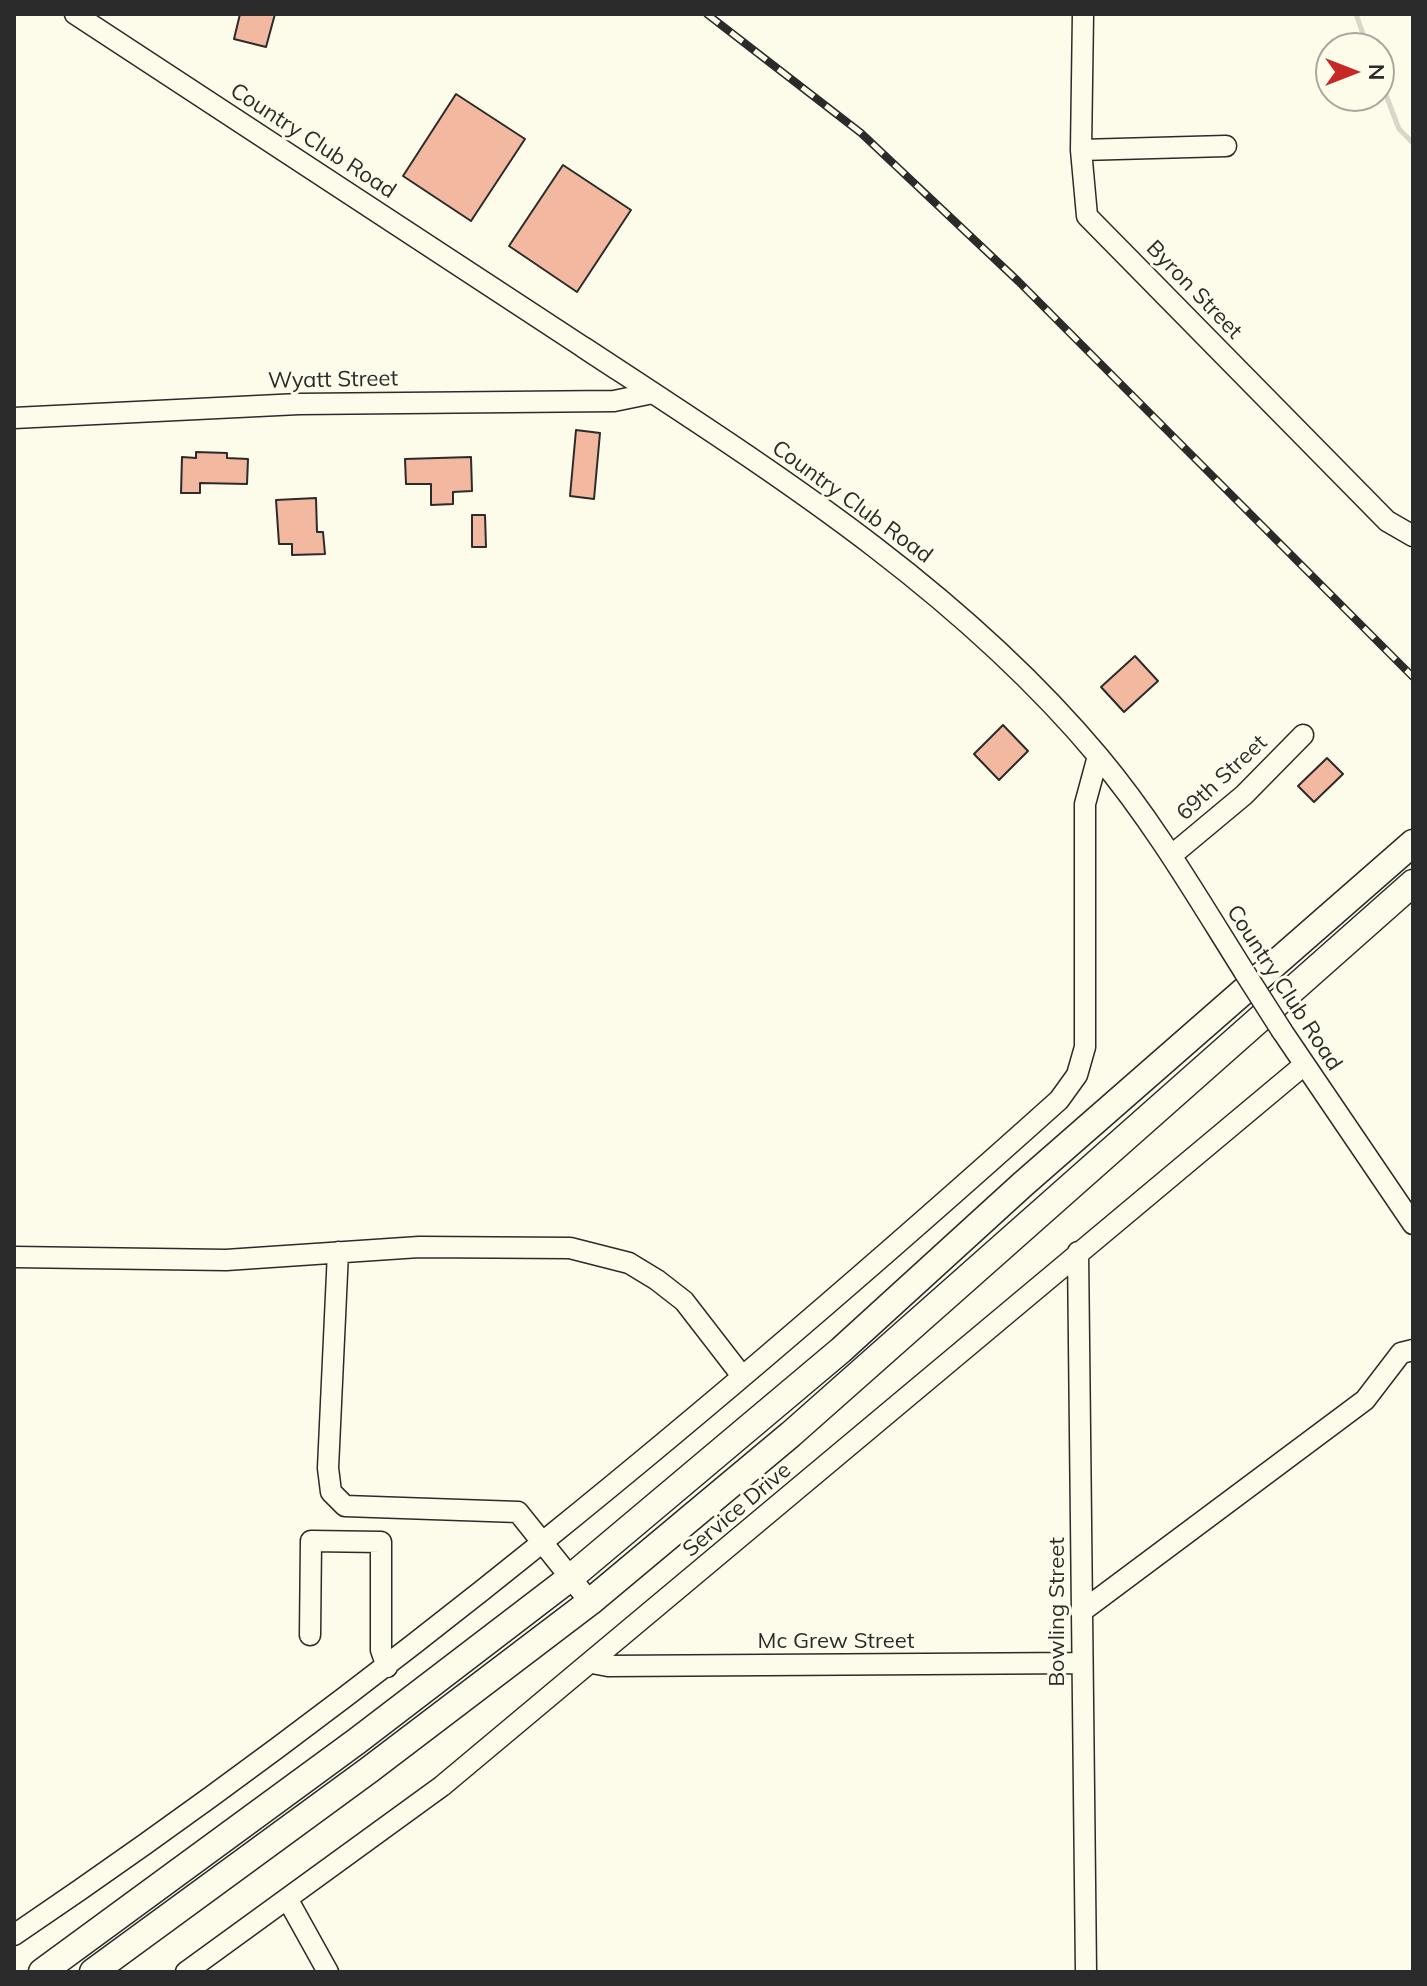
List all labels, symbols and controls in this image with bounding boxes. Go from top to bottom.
north arrow [1315,32,1395,112]
text: N [1363,64,1391,80]
street label: Country Club Road [225,78,401,204]
street label: Byron Street [1141,235,1247,345]
street label: Wyatt Street [268,366,398,394]
street label: Country Club Road [767,435,937,569]
street label: 69th Street [1171,730,1273,826]
street label: Country Club Road [1221,900,1347,1076]
street label: Service Drive [678,1457,796,1563]
street label: Bowling Street [1044,1537,1070,1687]
street label: Mc Grew Street [758,1628,914,1654]

